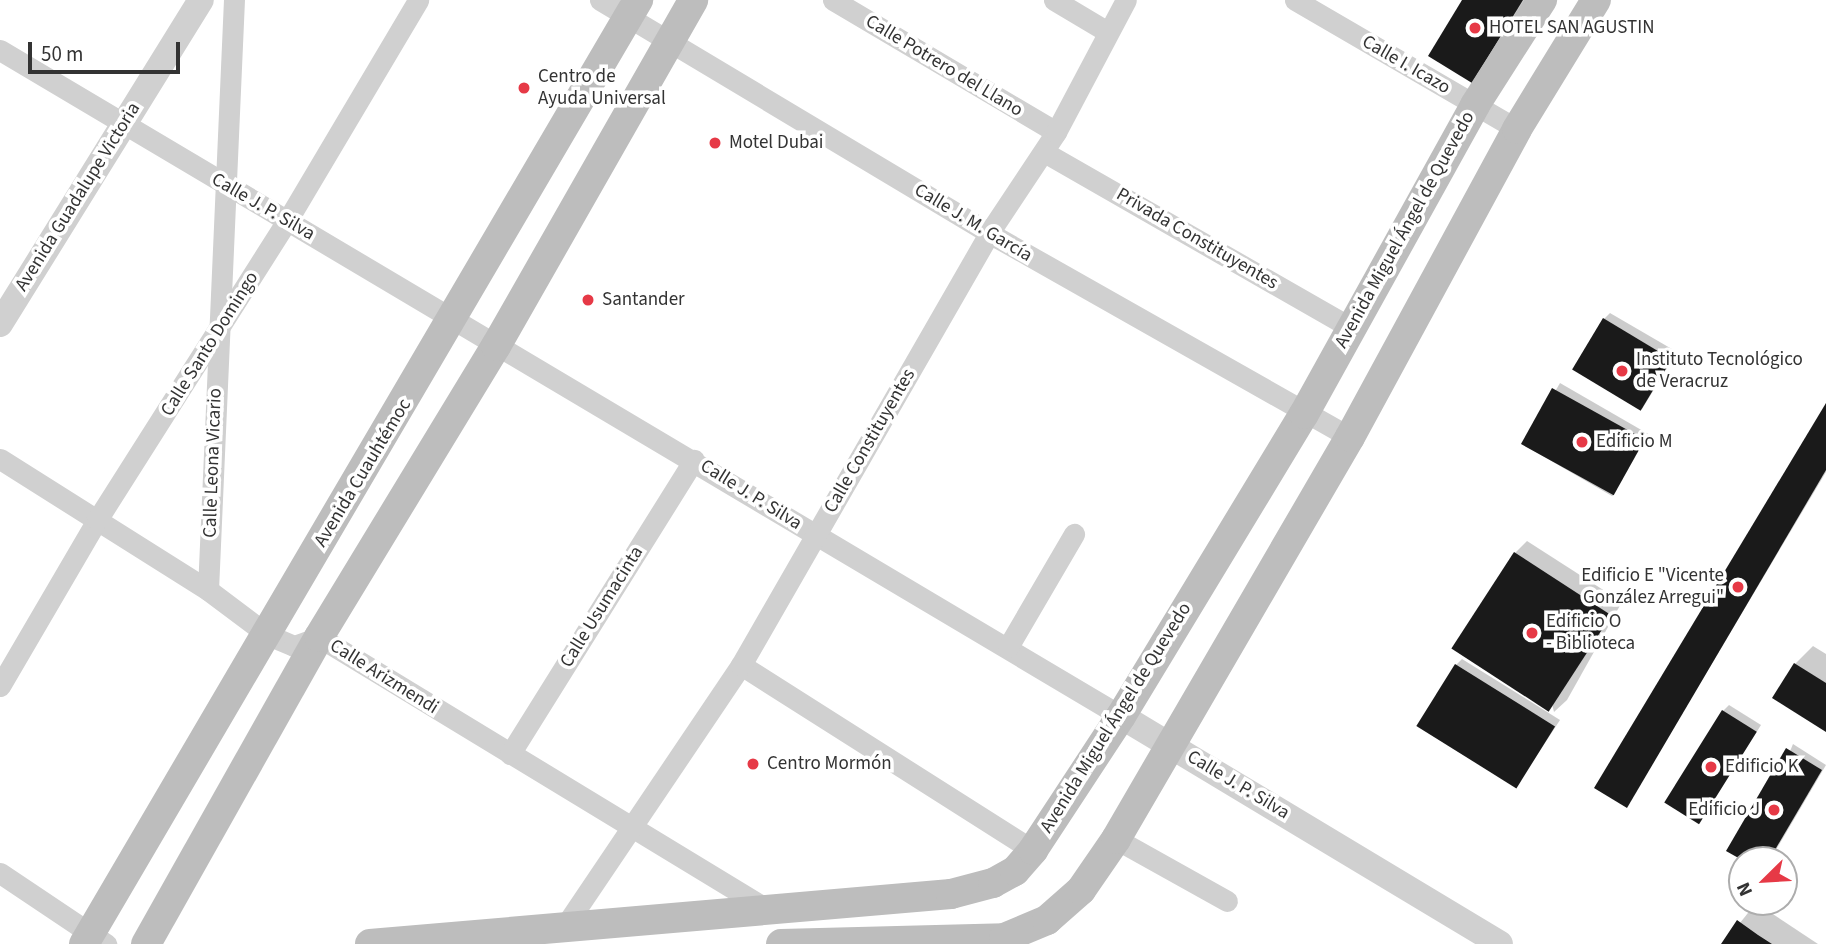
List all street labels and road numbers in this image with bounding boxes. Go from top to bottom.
street label: Calle Potrero del Llano [861,10,1027,122]
street label: Calle I. Icazo [1358,31,1454,99]
street label: Avenida Guadalupe Victoria [10,98,146,296]
street label: Avenida Miguel Ángel de Quevedo [1330,108,1480,352]
street label: Calle J. P. Silva [207,168,319,246]
street label: Calle J. M. García [910,179,1036,267]
street label: Privada Constituyentes [1112,183,1282,295]
street label: Calle Santo Domingo [156,268,264,420]
street label: Calle Constituyentes [820,365,920,517]
street label: Calle Leona Vicario [199,388,227,538]
street label: Avenida Cuauhtémoc [310,395,416,551]
street label: Calle J. P. Silva [696,455,806,535]
street label: Calle Usumacinta [556,542,648,672]
street label: Avenida Miguel Ángel de Quevedo [1036,599,1196,837]
street label: Calle Arizmendi [325,635,443,719]
street label: Calle J. P. Silva [1183,746,1293,824]

